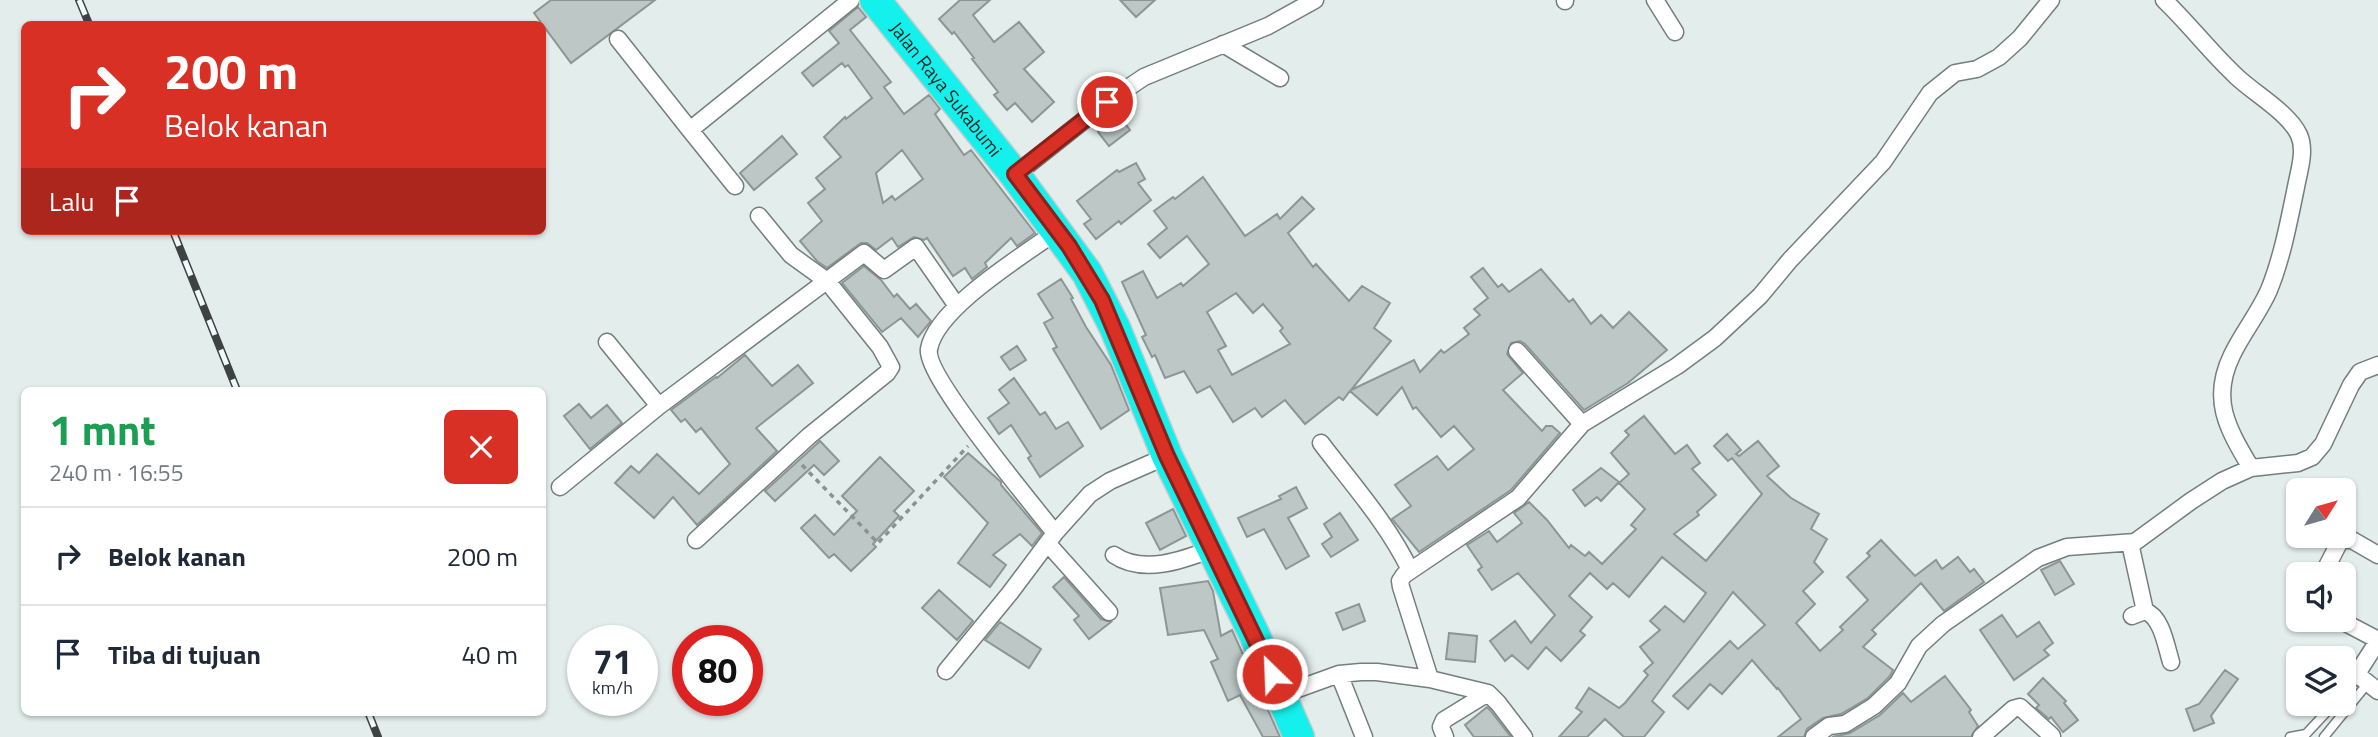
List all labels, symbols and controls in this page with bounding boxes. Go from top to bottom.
street label: Jalan Raya Sukabumi [883,15,1010,163]
text: 200 m [164,33,298,108]
icon: right [49,49,140,140]
pin [1077,72,1137,132]
icon: arrive [1088,83,1126,121]
text: Belok kanan [164,101,328,149]
text: Lalu [49,182,94,221]
icon: arrive [108,182,146,220]
text: 1 mnt [49,397,156,461]
button: close [444,410,518,484]
text: 240 m · 16:55 [49,455,184,490]
north arrow [2286,478,2356,548]
map controls [2286,478,2356,716]
icon: right [49,537,87,575]
text: Belok kanan [108,537,246,576]
text: 200 m [447,537,518,576]
button: sound [2286,562,2356,632]
speed limit sign: 80 [672,625,763,716]
text: 71 [593,634,632,688]
icon: arrive [49,635,87,673]
text: Tiba di tujuan [108,635,261,674]
text: 40 m [461,635,518,674]
position arrow [1235,637,1309,711]
button: layers [2286,646,2356,716]
text: km/h [592,674,633,701]

